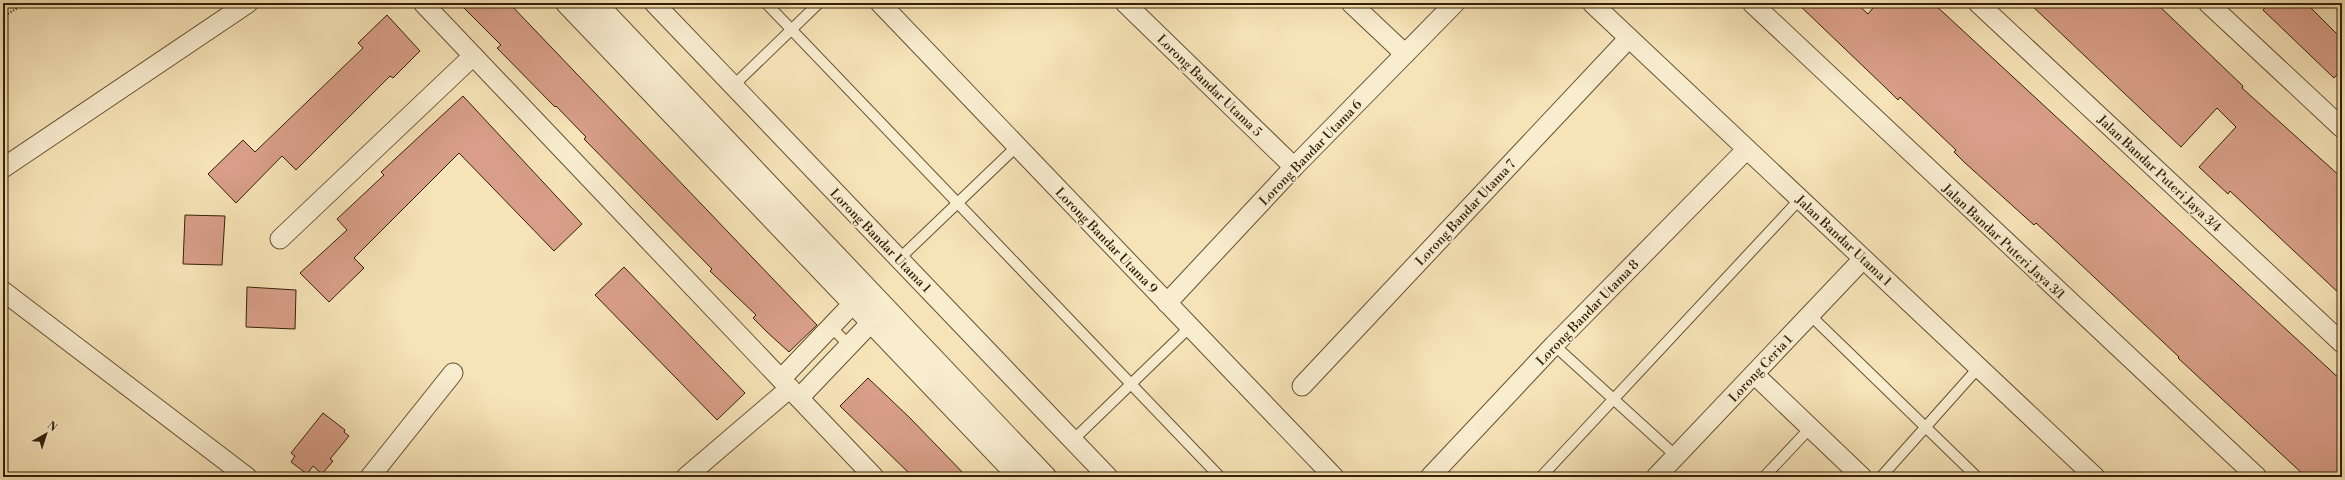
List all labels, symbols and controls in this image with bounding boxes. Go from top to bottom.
street label: Lorong Bandar Utama 5 [1153,31,1265,140]
street label: Lorong Bandar Utama 6 [1256,96,1365,209]
street label: Jalan Bandar Puteri Jaya 3/4 [2093,111,2225,236]
street label: Lorong Bandar Utama 7 [1412,156,1519,269]
street label: Jalan Bandar Puteri Jaya 3/1 [1938,180,2068,303]
street label: Lorong Bandar Utama 9 [1052,184,1161,297]
street label: Lorong Bandar Utama 1 [826,185,934,296]
street label: Jalan Bandar Utama 1 [1791,191,1895,290]
street label: Lorong Bandar Utama 8 [1533,256,1642,369]
street label: Lorong Ceria 1 [1725,331,1796,406]
north arrow [26,414,66,454]
text: N [44,419,60,435]

